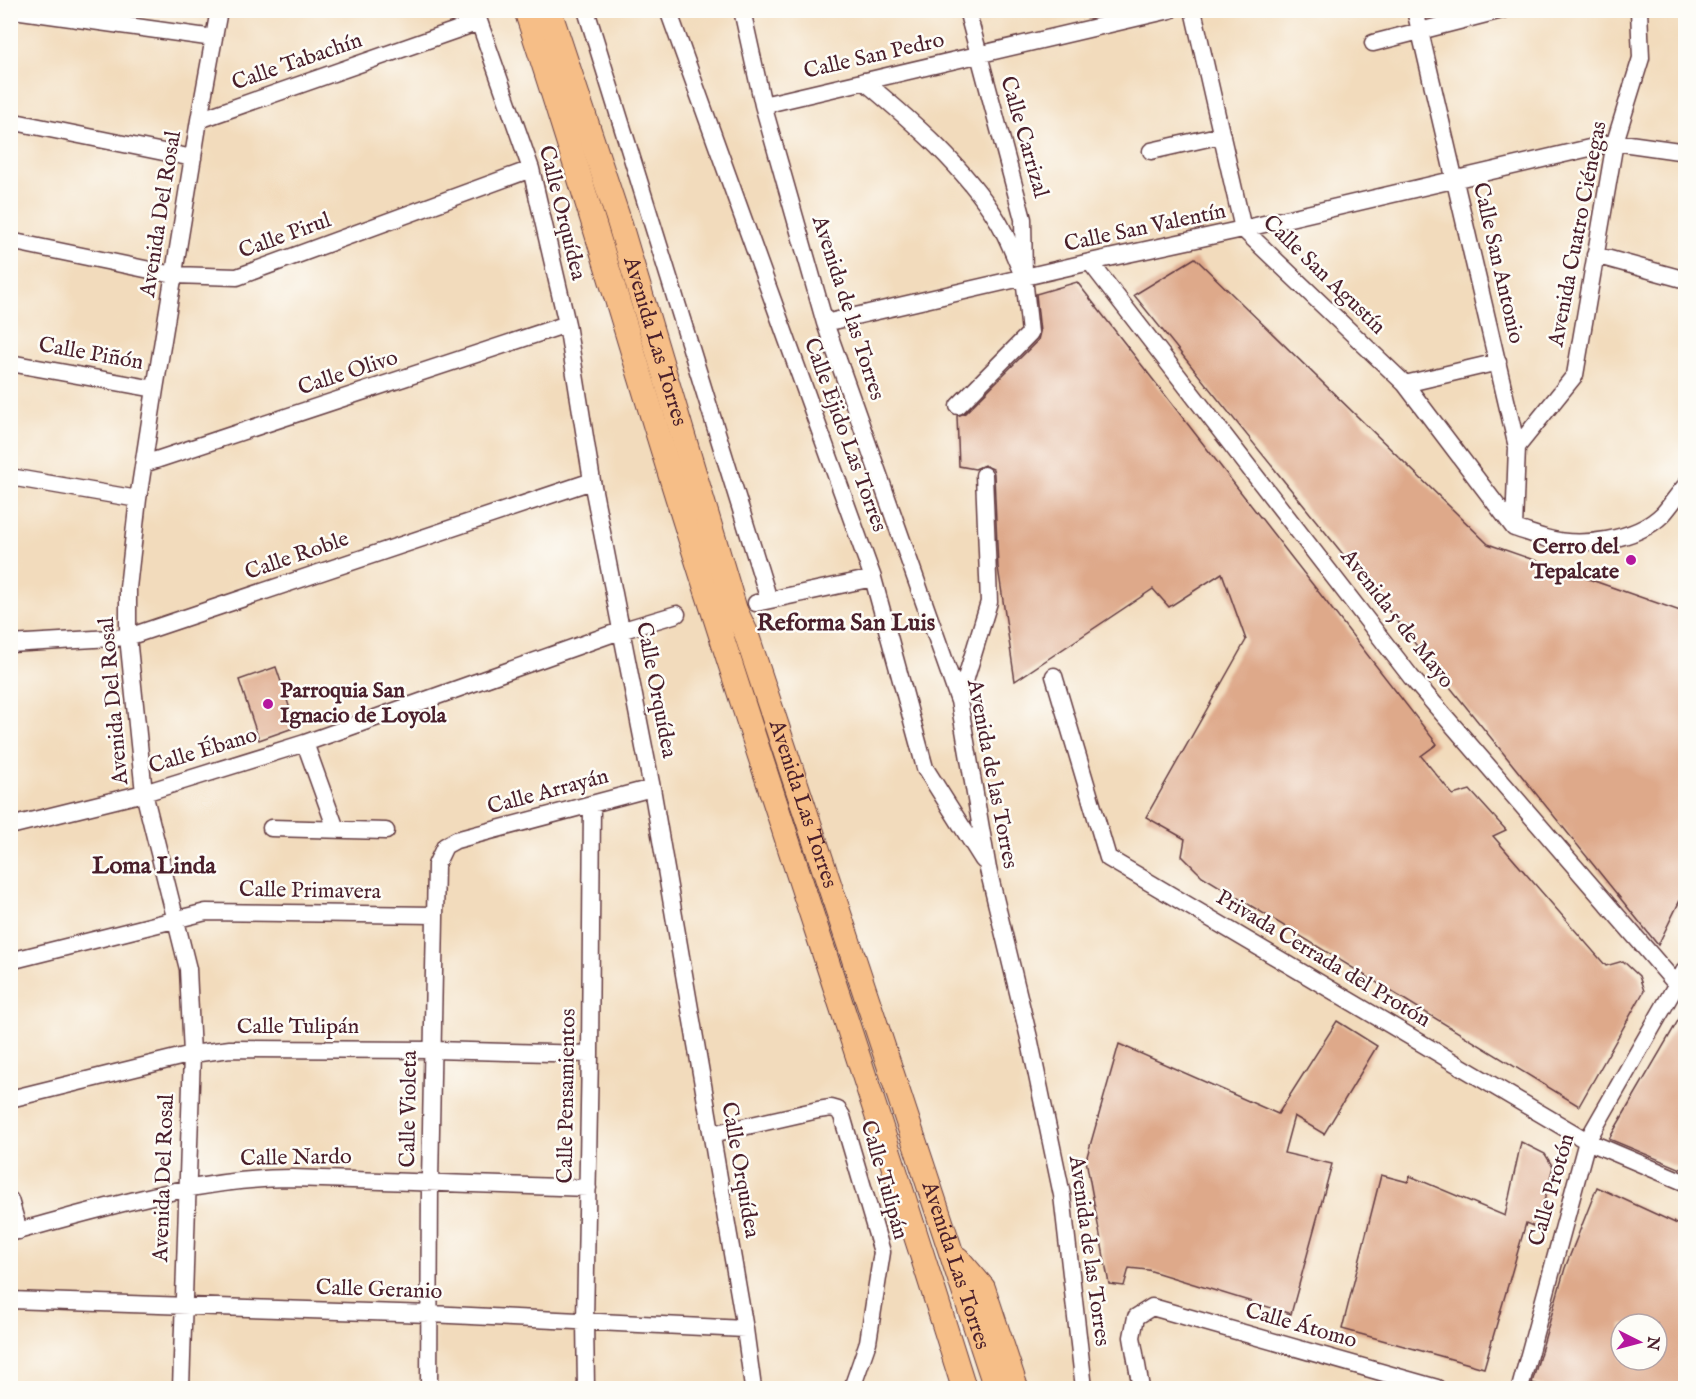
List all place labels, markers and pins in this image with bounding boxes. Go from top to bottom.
place label: Cerro del Tepalcate [1530,533,1620,586]
marker: Cerro del Tepalcate [1624,553,1638,567]
place label: Parroquia San Ignacio de Loyola [280,677,447,730]
marker: Parroquia San Ignacio de Loyola [261,697,275,711]

